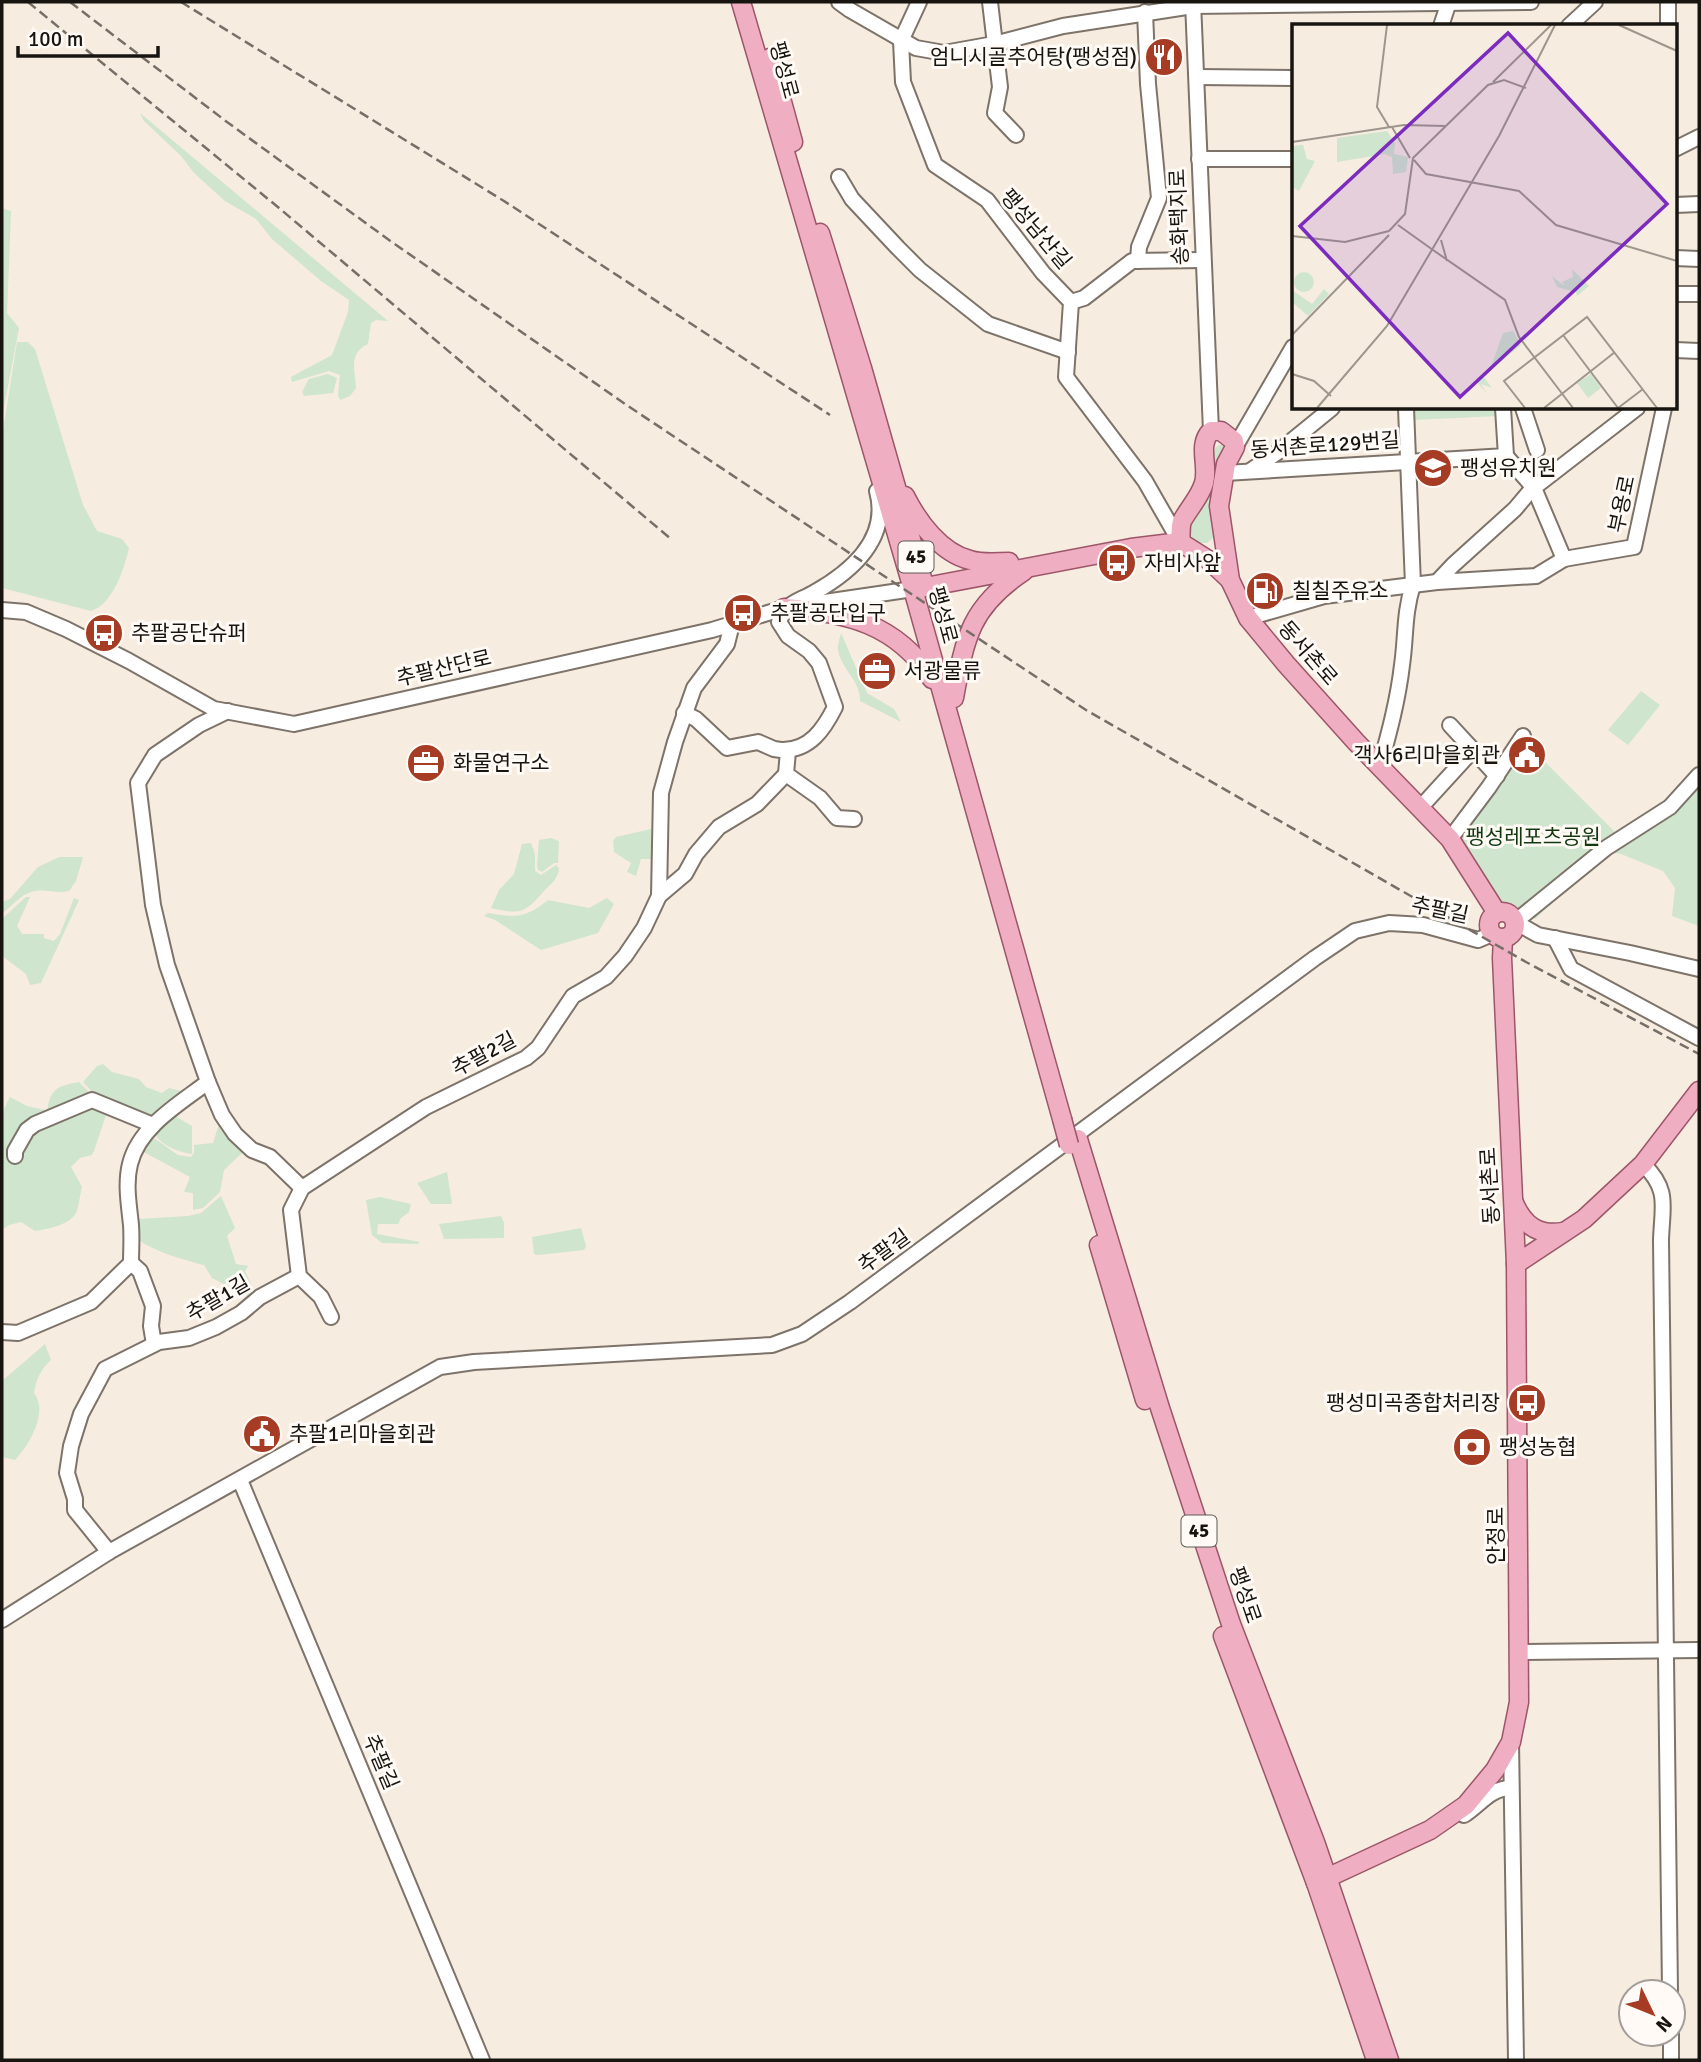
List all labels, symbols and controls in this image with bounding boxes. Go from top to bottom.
scale bar [18,14,158,58]
inset map [1292,24,1676,410]
text: 100 m [28,26,83,52]
restaurant icon: 엄니시골추어탕(팽성점) [1143,36,1185,78]
street label: 팽성로 [764,39,804,101]
place label: 엄니시골추어탕(팽성점) [930,44,1137,70]
street label: 송화택지로 [1164,168,1194,266]
street label: 팽성남산길 [995,184,1077,274]
street label: 동서촌로129번길 [1249,427,1401,463]
school or university icon: 팽성유치원 [1412,447,1454,489]
place label: 팽성유치원 [1460,455,1557,481]
street label: 부용로 [1603,473,1641,535]
road number: 45 [898,542,934,572]
bus stop icon: 자비사앞 [1096,542,1138,584]
place label: 자비사앞 [1144,550,1221,576]
fuel station icon: 칠칠주유소 [1244,570,1286,612]
place label: 칠칠주유소 [1292,578,1389,604]
street label: 팽성로 [923,584,963,646]
bus stop icon: 추팔공단입구 [722,592,764,634]
place label: 추팔공단입구 [770,600,886,626]
bus stop icon: 추팔공단슈퍼 [83,612,125,654]
street label: 동서촌로 [1273,615,1343,691]
place label: 추팔공단슈퍼 [131,620,247,646]
street label: 추팔산단로 [394,644,494,692]
office icon: 서광물류 [856,650,898,692]
place label: 서광물류 [904,658,981,684]
public building icon: 객사6리마을회관 [1506,734,1548,776]
office icon: 화물연구소 [405,742,447,784]
place label: 객사6리마을회관 [1353,742,1500,768]
place label: 화물연구소 [453,750,550,776]
park label: 팽성레포츠공원 [1465,824,1601,850]
street label: 추팔길 [1409,891,1471,929]
street label: 추팔2길 [447,1026,521,1082]
street label: 동서촌로 [1475,1147,1505,1225]
street label: 추팔길 [853,1223,915,1279]
street label: 추팔1길 [181,1269,255,1327]
bus stop icon: 팽성미곡종합처리장 [1506,1382,1548,1424]
place label: 팽성미곡종합처리장 [1326,1390,1500,1416]
public building icon: 추팔1리마을회관 [241,1413,283,1455]
place label: 추팔1리마을회관 [289,1421,436,1447]
bank icon: 팽성농협 [1451,1426,1493,1468]
place label: 팽성농협 [1499,1434,1576,1460]
street label: 안정로 [1483,1507,1509,1565]
road number: 45 [1182,1516,1216,1546]
street label: 팽성로 [1223,1563,1267,1627]
street label: 추팔길 [358,1730,404,1794]
north arrow [1617,1978,1687,2048]
text: N [1650,2011,1677,2037]

